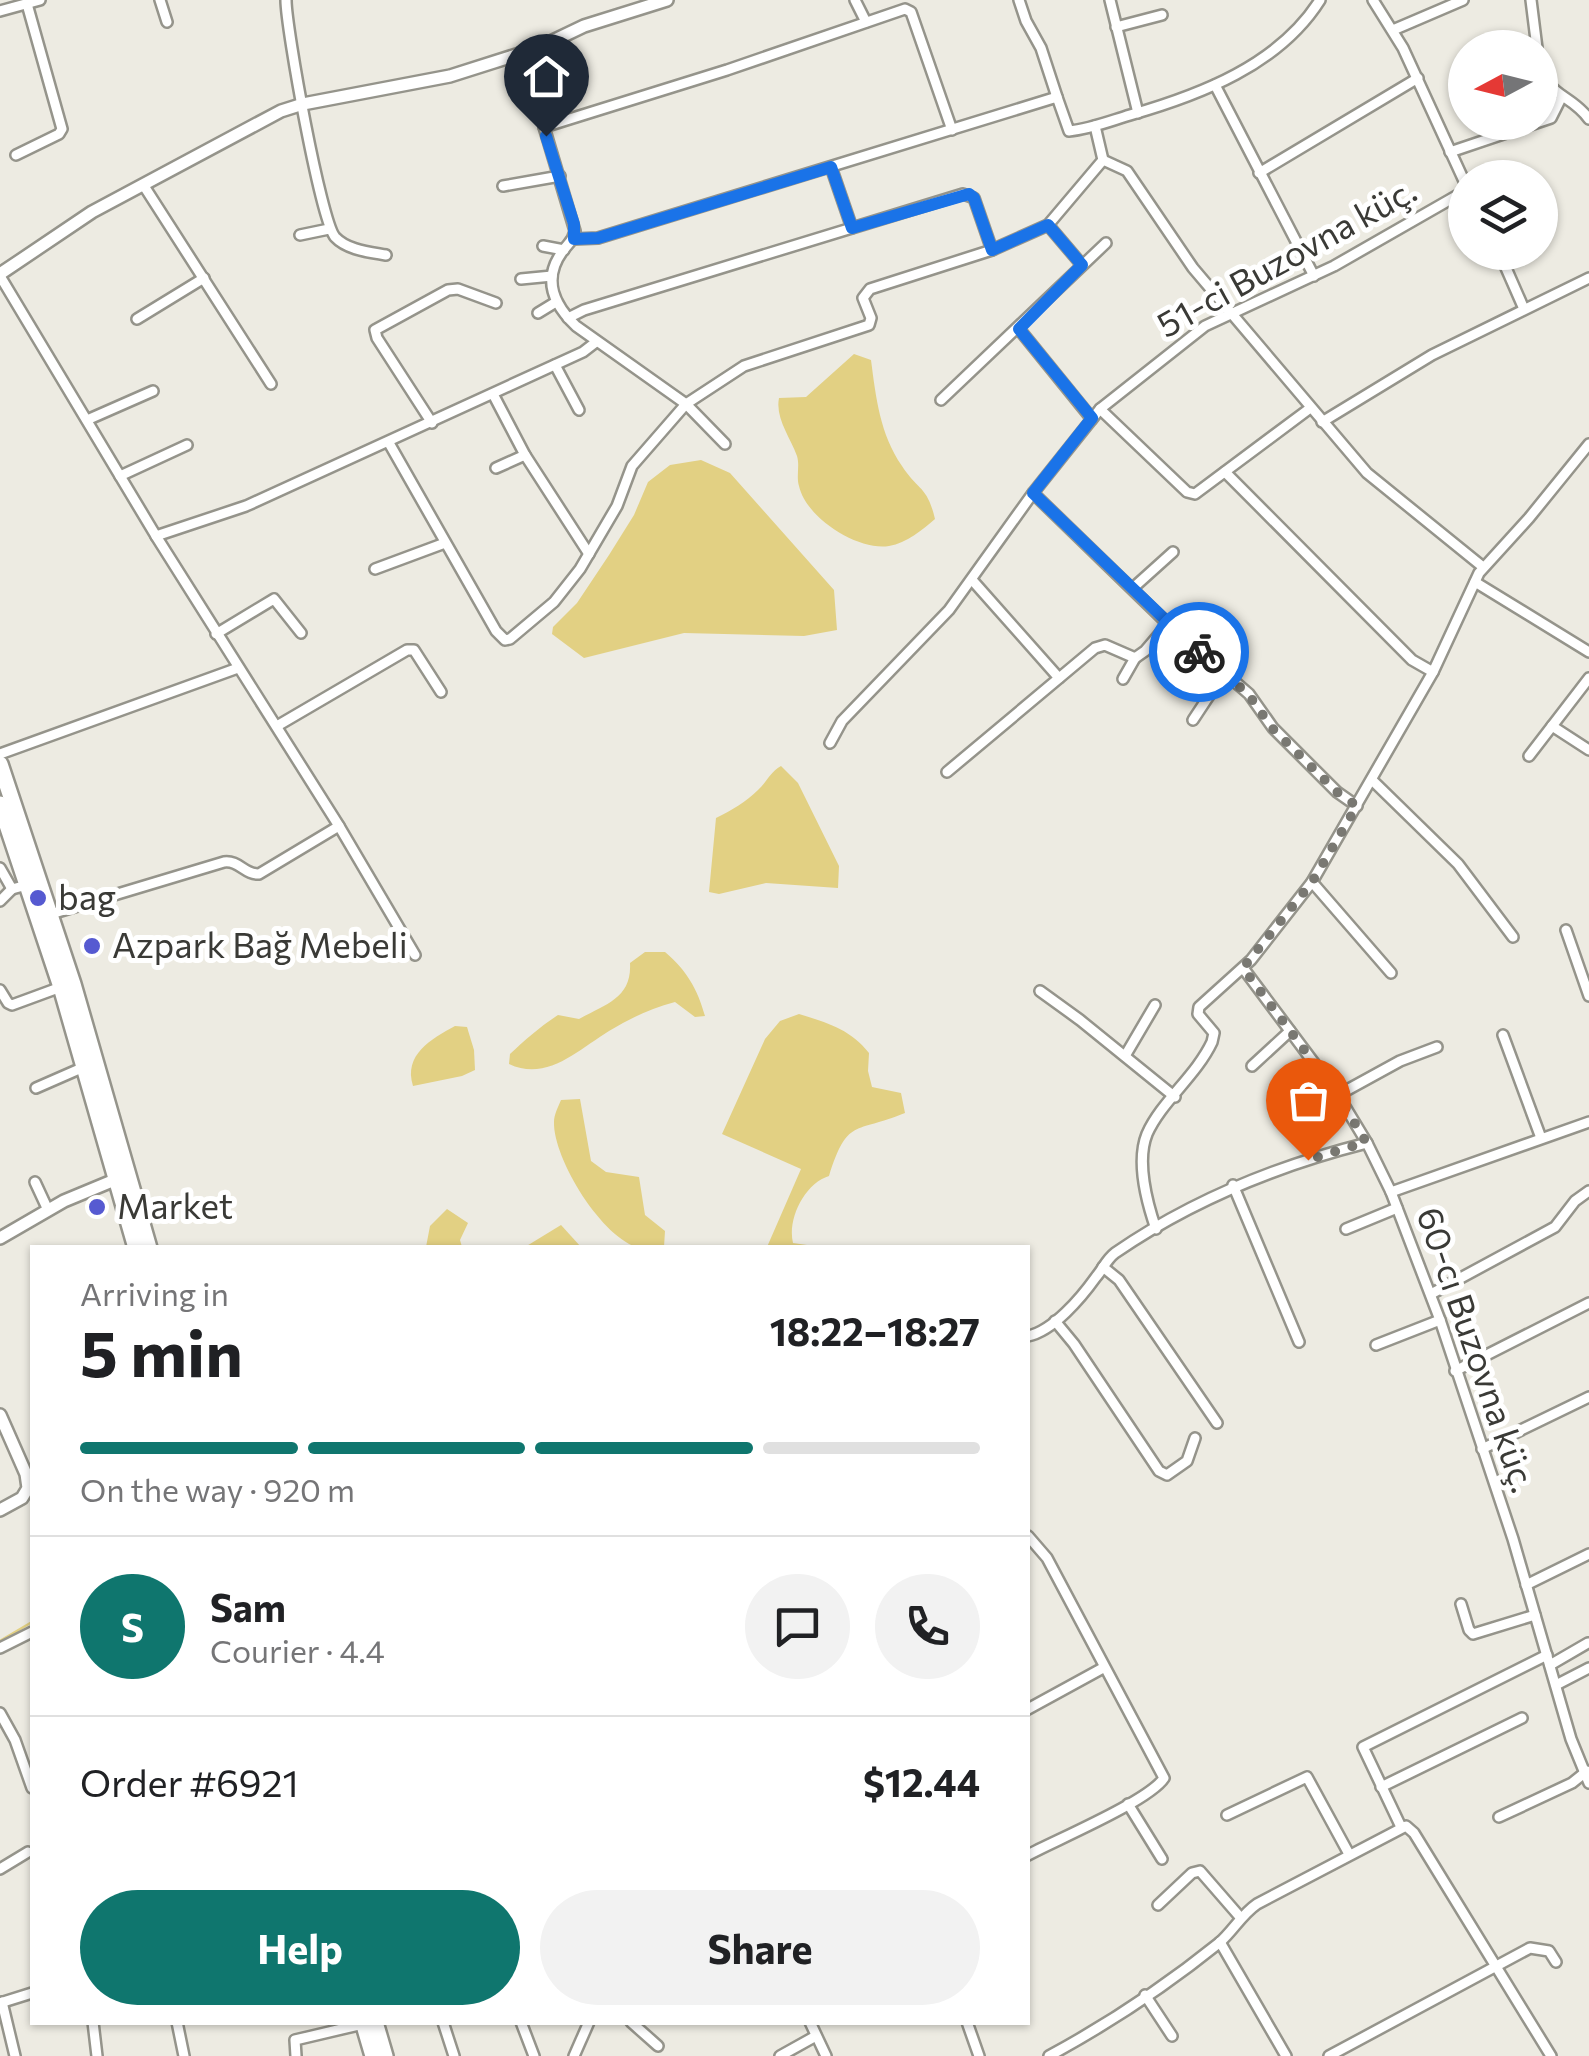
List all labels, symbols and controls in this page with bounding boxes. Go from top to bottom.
north arrow [1448,30,1558,140]
map controls [1448,30,1558,270]
pin [504,34,589,137]
icon: home [519,49,574,104]
button: layers [1448,160,1558,270]
street label: 51-ci Buzovna küç. [1149,167,1423,345]
courier [1149,602,1249,702]
icon: bike [1172,625,1227,680]
place label: bag [58,874,116,917]
marker: bag [27,887,49,909]
place label: Azpark Bağ Mebeli [112,922,408,965]
marker: Azpark Bağ Mebeli [81,935,103,957]
pin [1266,1058,1351,1161]
icon: bag [1281,1073,1336,1128]
place label: Market [117,1183,233,1226]
marker: Market [86,1196,108,1218]
street label: 60-cı Buzovna küç. [1409,1201,1547,1497]
text: Arriving in [80,1273,229,1313]
text: 18:22–18:27 [770,1307,980,1354]
text: 5 min [80,1311,243,1390]
text: On the way · 920 m [80,1469,355,1509]
button: chat [745,1574,850,1679]
button: phone [875,1574,980,1679]
text: Sam [210,1583,286,1630]
text: S [121,1603,144,1650]
text: Courier · 4.4 [210,1630,385,1670]
text: Order #6921 [80,1758,299,1805]
text: $12.44 [863,1758,980,1805]
button: Help [80,1890,520,2005]
button: Share [540,1890,980,2005]

